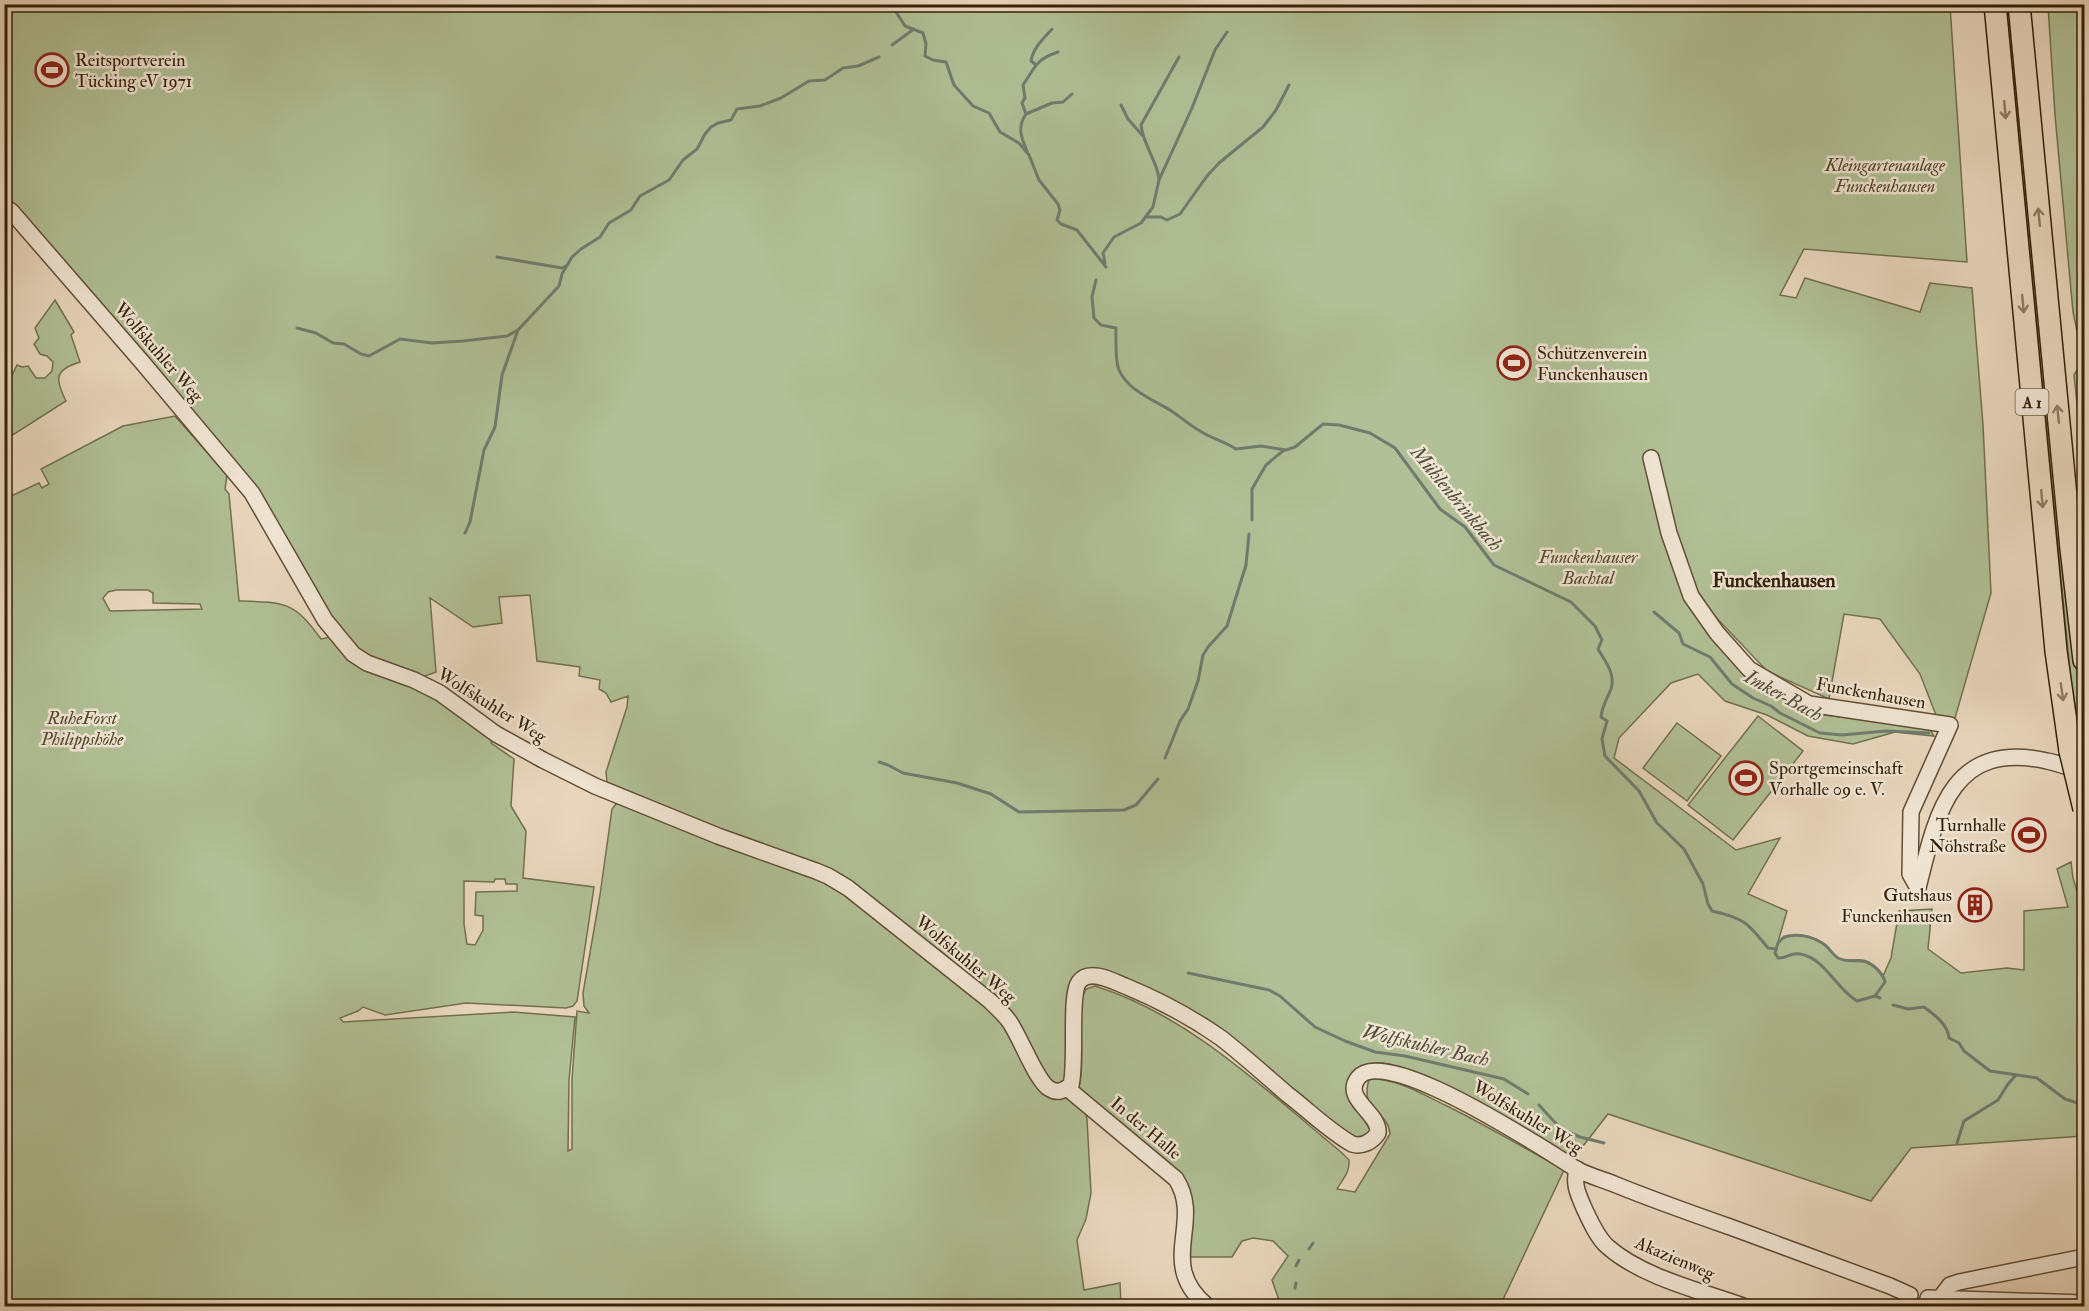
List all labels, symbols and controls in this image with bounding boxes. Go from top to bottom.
place label: Reitsportverein Tücking eV 1971 [75,49,192,93]
sports icon: Reitsportverein Tücking eV 1971 [34,52,70,88]
one-way arrow [2000,100,2011,120]
park label: Kleingartenanlage Funckenhausen [1824,154,1946,198]
one-way arrow [2033,208,2044,228]
one-way arrow [2018,294,2029,314]
street label: Wolfskuhler Weg [108,297,209,408]
place label: Schützenverein Funckenhausen [1537,342,1648,386]
sports icon: Schützenverein Funckenhausen [1496,345,1532,381]
road number: A 1 [2016,389,2048,415]
one-way arrow [2052,404,2063,424]
water label: Mühlenbrinkbach [1405,440,1508,556]
one-way arrow [2036,488,2047,508]
park label: Funckenhauser Bachtal [1538,546,1639,590]
district label: Funckenhausen [1712,568,1836,593]
street label: Wolfskuhler Weg [432,662,552,749]
water label: Imker Bach [1740,663,1827,727]
street label: Funckenhausen [1814,673,1928,714]
one-way arrow [2056,682,2067,702]
park label: RuheForst Philippshöhe [40,707,124,751]
place label: Sportgemeinschaft Vorhalle 09 e. V. [1769,757,1903,801]
sports icon: Sportgemeinschaft Vorhalle 09 e. V. [1728,760,1764,796]
place label: Turnhalle Nöhstraße [1929,814,2006,858]
sports icon: Turnhalle Nöhstraße [2011,817,2047,853]
place label: Gutshaus Funckenhausen [1841,884,1952,928]
building icon: Gutshaus Funckenhausen [1957,887,1993,923]
street label: Wolfskuhler Weg [910,910,1022,1009]
water label: Wolfskuhler Bach [1360,1019,1492,1072]
street label: Wolfskuhler Weg [1467,1075,1588,1160]
street label: In der Halle [1105,1092,1186,1165]
street label: Akazienweg [1630,1231,1719,1286]

